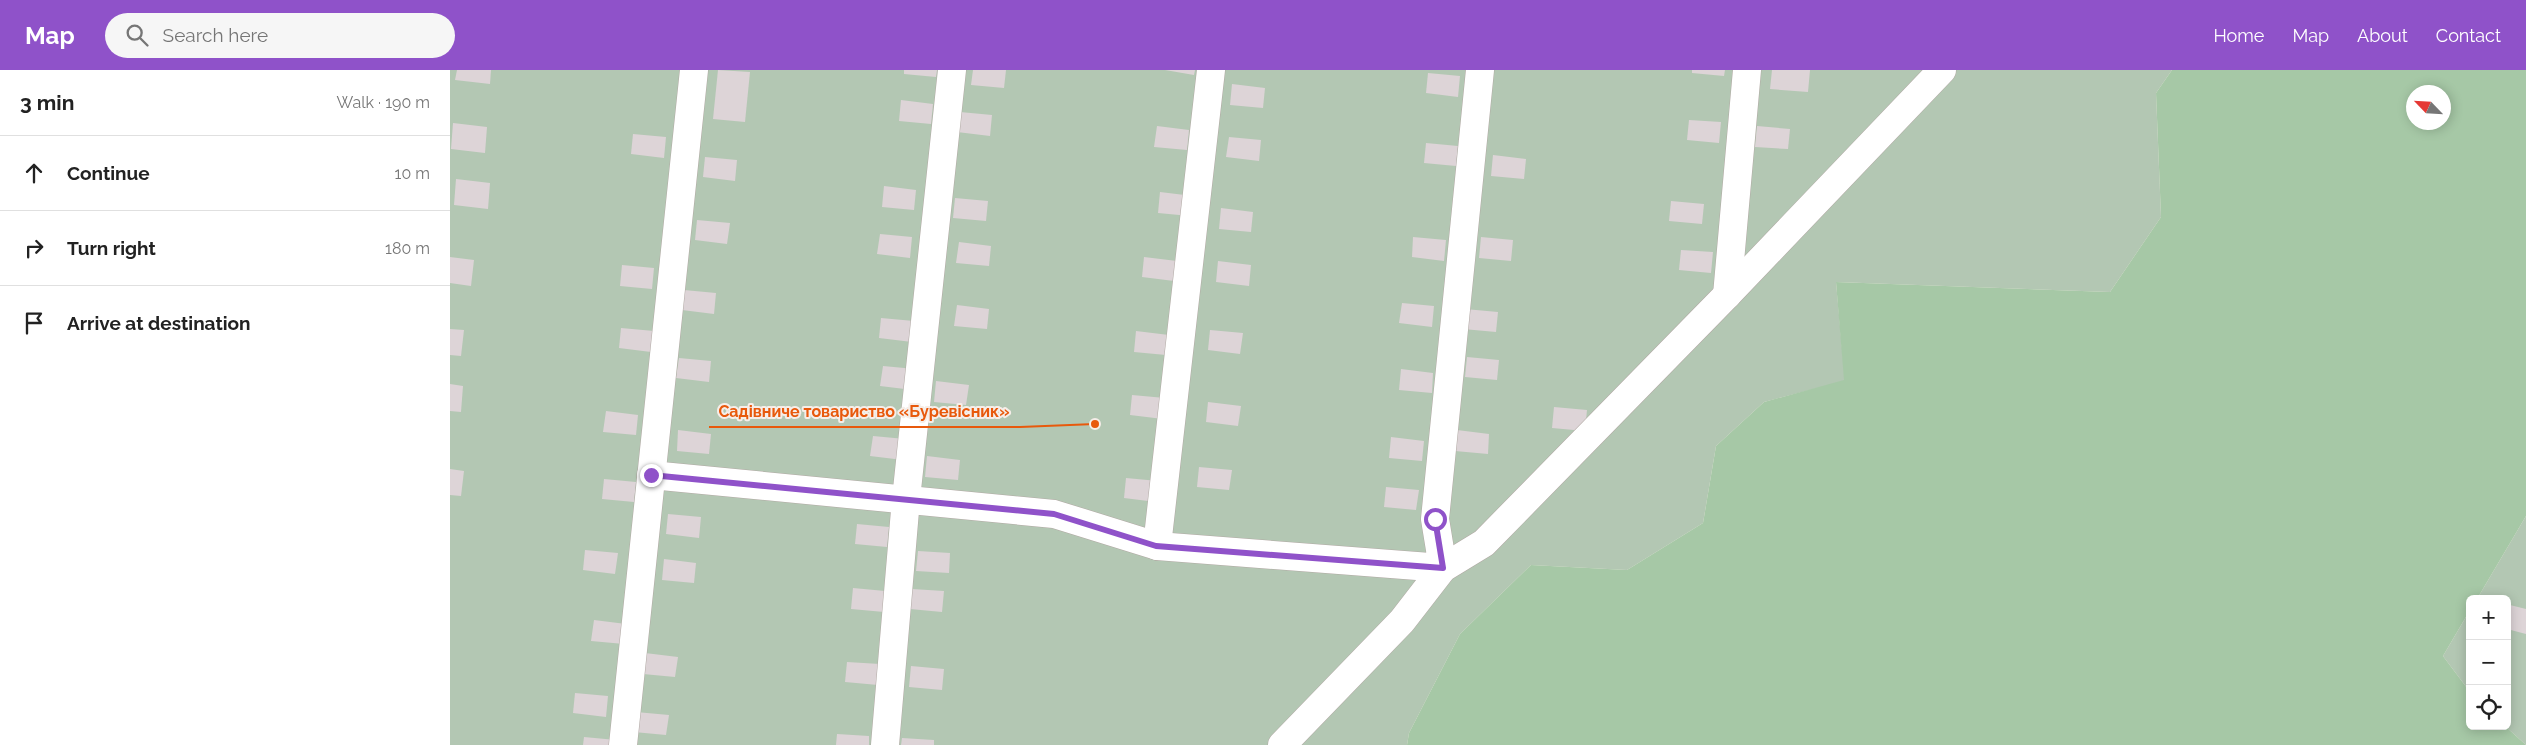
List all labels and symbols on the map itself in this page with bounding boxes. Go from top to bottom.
north arrow [2406,85,2451,130]
callout: Садівниче товариство «Буревісник» [709,396,1020,427]
text: Садівниче товариство «Буревісник» [718,402,1010,421]
route end [640,464,663,487]
route start [1424,508,1447,531]

